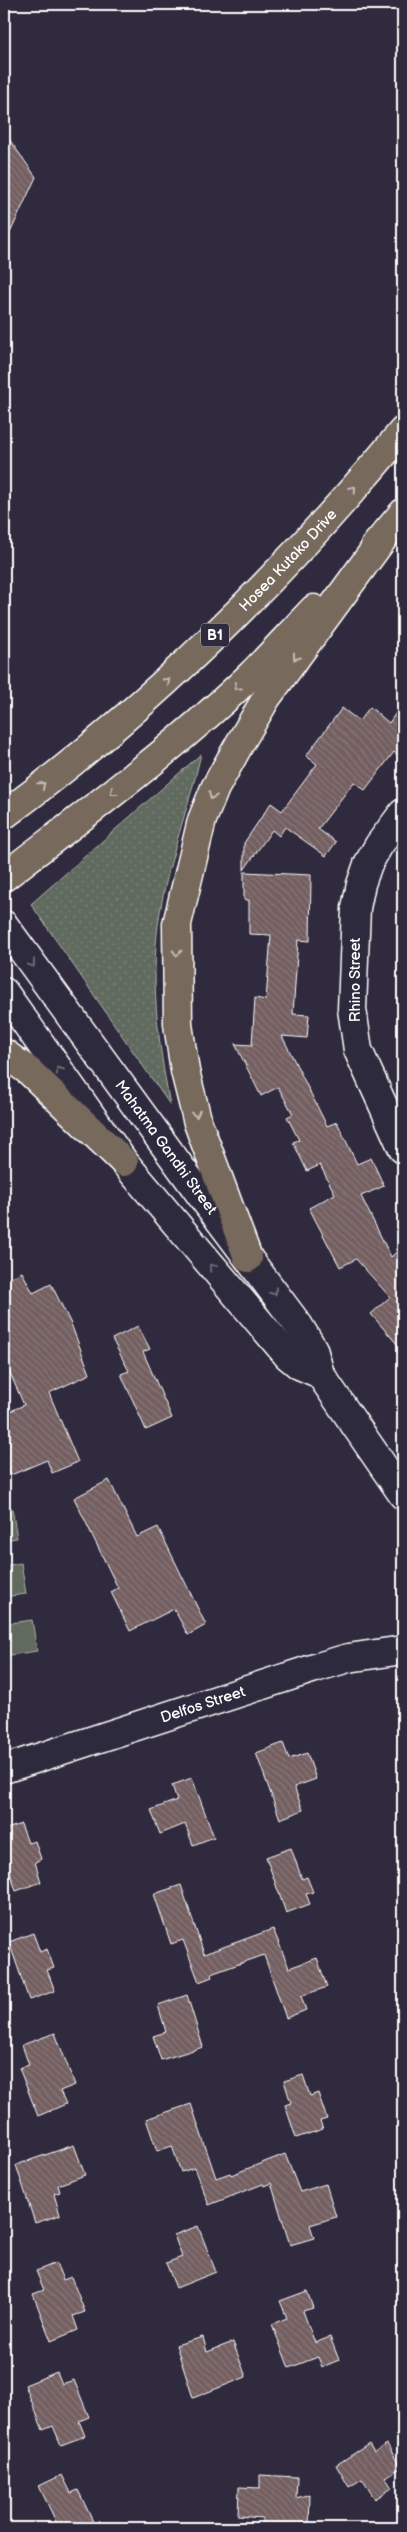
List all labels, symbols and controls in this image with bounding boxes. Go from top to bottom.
one-way arrow [347,486,356,495]
street label: Hosea Kutako Drive [235,505,341,615]
road number: B1 [201,624,229,646]
one-way arrow [294,651,302,660]
one-way arrow [161,678,170,687]
one-way arrow [233,681,242,690]
one-way arrow [37,782,46,791]
one-way arrow [110,787,119,795]
one-way arrow [208,791,219,800]
street label: Rhino Street [346,937,365,1022]
one-way arrow [172,950,182,958]
one-way arrow [27,958,35,967]
one-way arrow [56,1066,65,1076]
street label: Mahatma Gandhi Street [111,1076,222,1218]
one-way arrow [190,1110,200,1118]
one-way arrow [210,1264,218,1273]
one-way arrow [268,1286,277,1296]
street label: Delfos Street [158,1682,248,1727]

